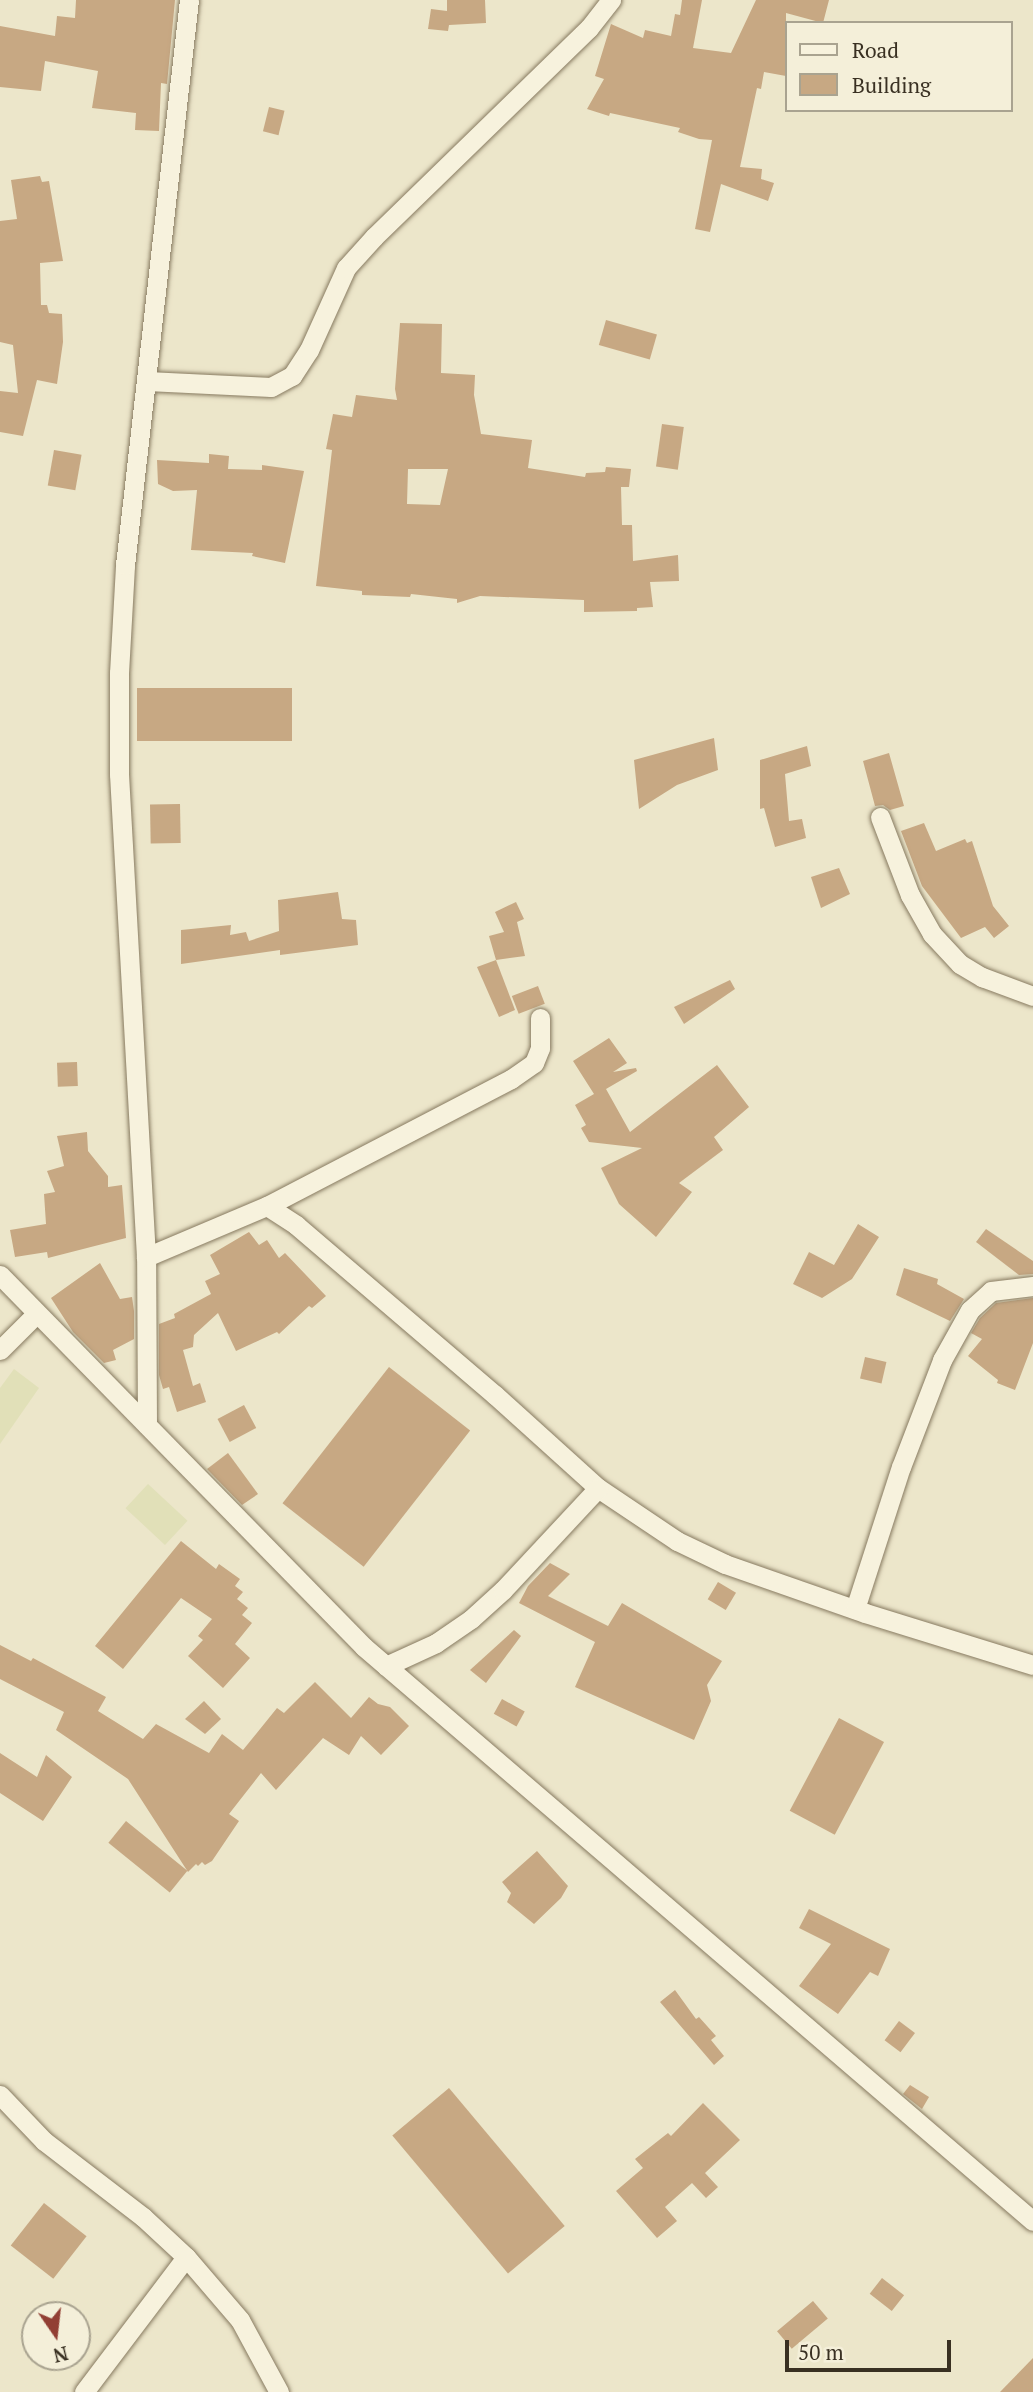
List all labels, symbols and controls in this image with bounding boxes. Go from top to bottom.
legend [785,21,1012,112]
text: Road [852,36,899,64]
text: Building [852,71,931,99]
north arrow [21,2301,91,2371]
scale bar [788,2326,954,2370]
text: 50 m [798,2338,844,2366]
text: N [51,2341,71,2369]

